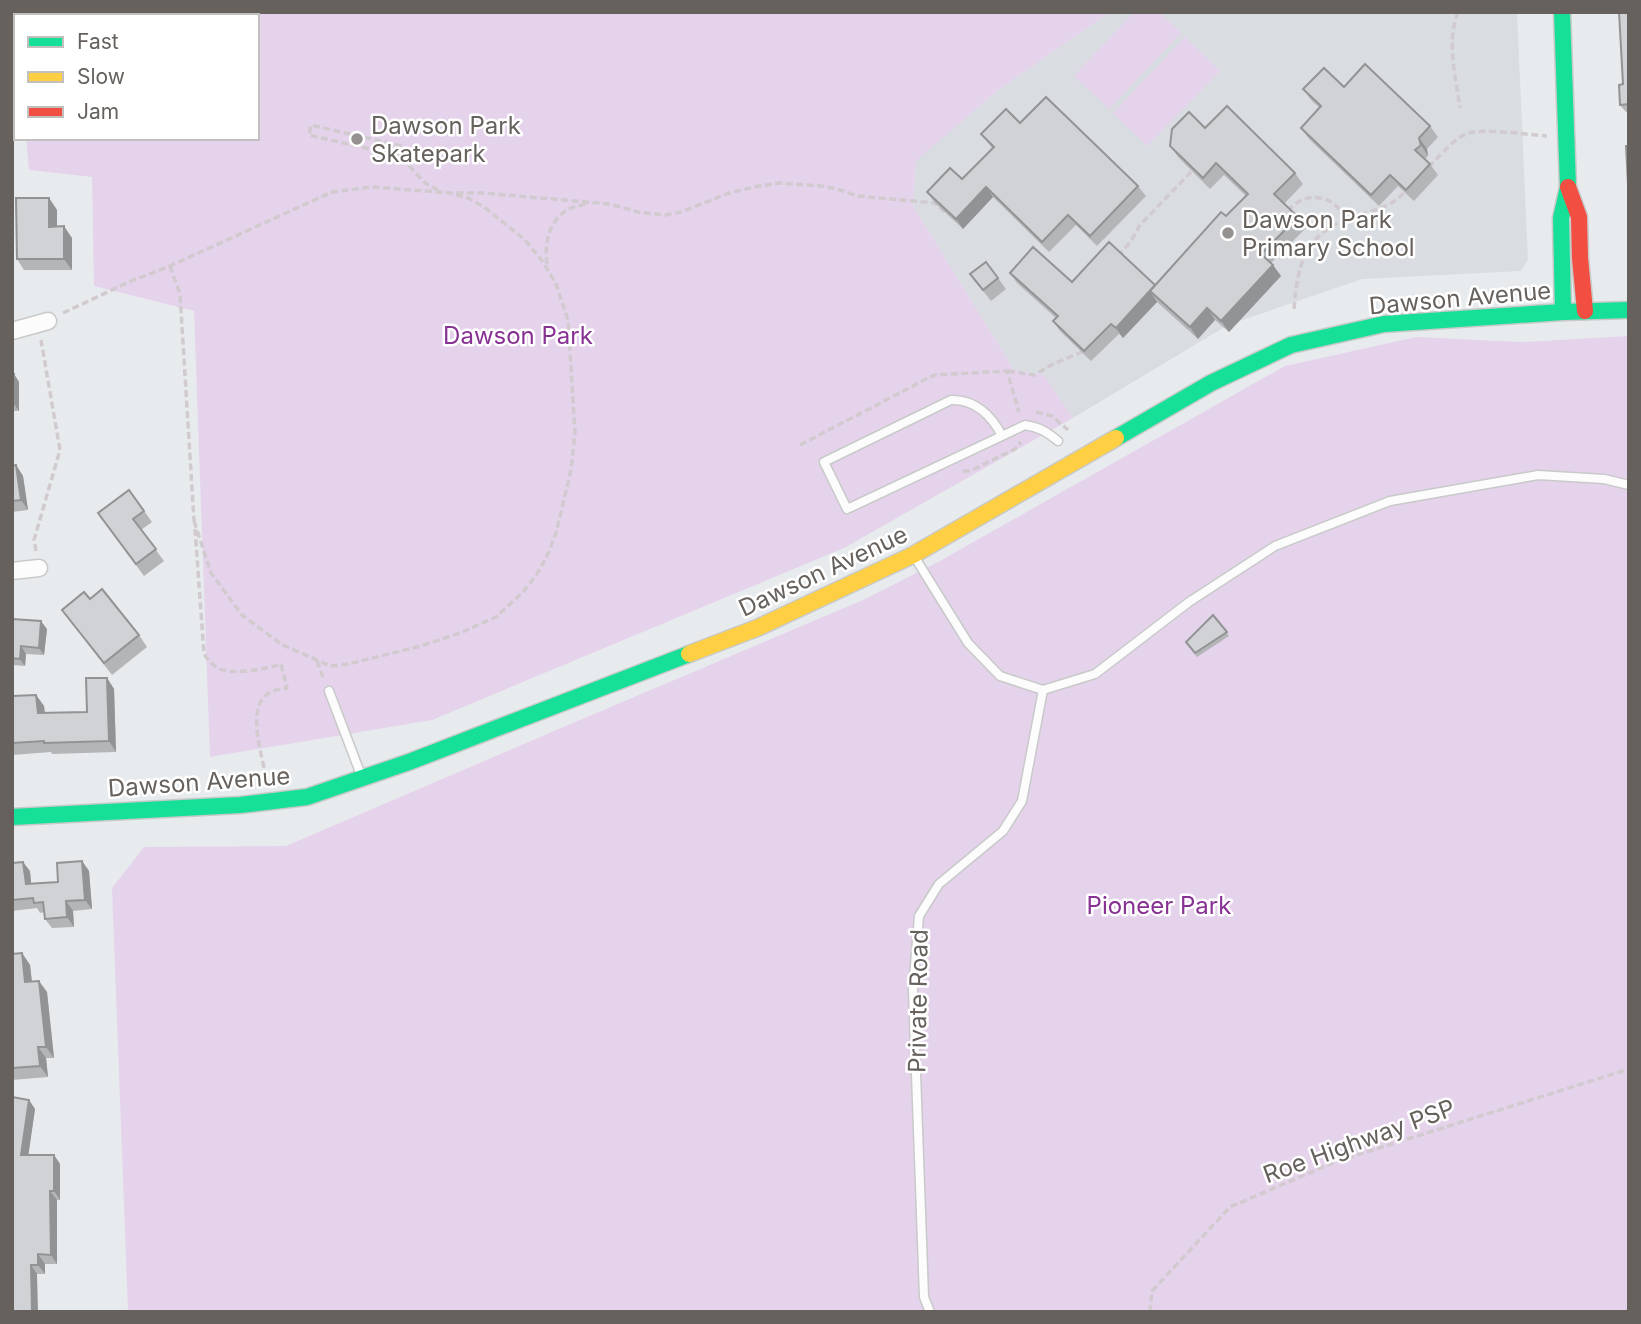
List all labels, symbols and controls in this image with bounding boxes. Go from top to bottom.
legend [14,14,259,140]
text: Fast [77,29,119,54]
text: Slow [77,64,125,89]
text: Jam [77,99,119,124]
place label: Dawson Park Skatepark [371,111,521,168]
marker: Dawson Park Skatepark [349,131,365,147]
place label: Dawson Park Primary School [1242,205,1415,262]
marker: Dawson Park Primary School [1220,225,1236,241]
street label: Dawson Avenue [1368,276,1552,320]
park label: Dawson Park [443,321,593,350]
street label: Dawson Avenue [734,519,912,623]
street label: Dawson Avenue [107,761,291,803]
park label: Pioneer Park [1087,891,1231,920]
street label: Private Road [902,929,934,1073]
street label: Roe Highway PSP [1259,1093,1459,1189]

